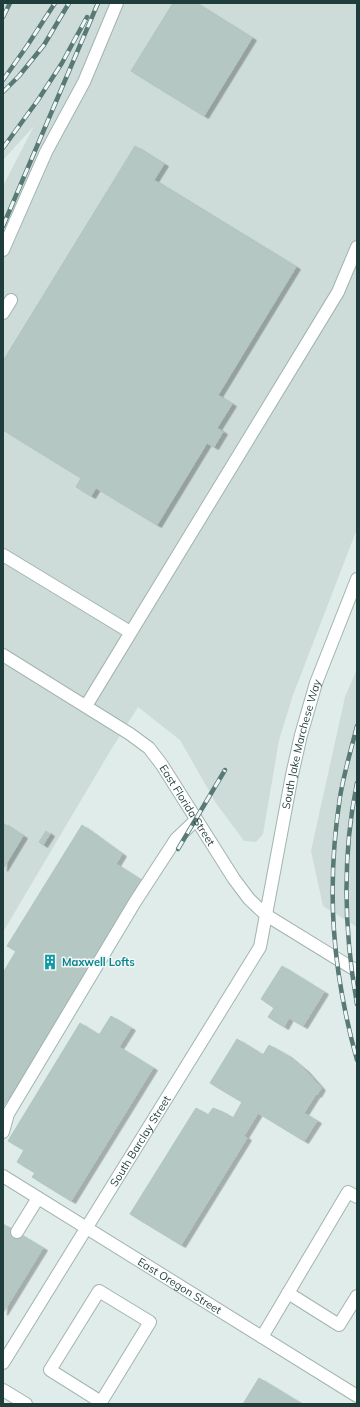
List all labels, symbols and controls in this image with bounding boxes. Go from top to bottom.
street label: South Jake Marchese Way [279,677,324,810]
street label: East Florida Street [156,762,218,848]
building icon: Maxwell Lofts [41,953,59,971]
place label: Maxwell Lofts [62,955,135,969]
street label: South Barclay Street [107,1093,174,1189]
street label: East Oregon Street [135,1254,224,1317]

